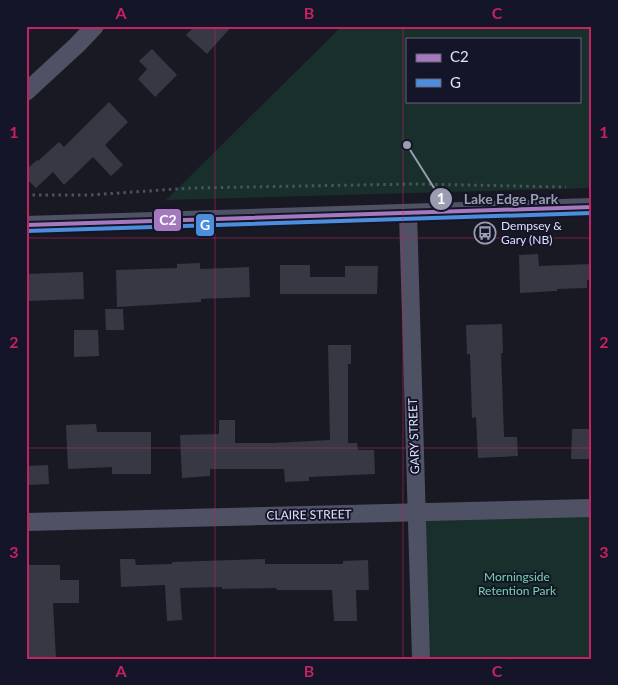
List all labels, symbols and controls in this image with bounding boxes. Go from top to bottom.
text: A [114,3,127,22]
text: B [304,3,314,22]
text: C [492,3,503,22]
legend [406,38,580,102]
text: C2 [450,47,469,65]
text: G [450,73,461,91]
text: 1 [9,122,19,141]
text: 1 [599,122,609,141]
callout: Lake Edge Park [428,185,568,214]
text: 1 [437,189,445,207]
text: Lake Edge Park [464,190,559,207]
line badge: C2 [153,208,182,232]
text: C2 [159,211,177,228]
line badge: G [195,213,215,237]
text: G [200,216,210,233]
place label: Dempsey & Gary (NB) [501,218,562,247]
bus stop icon: Dempsey & Gary (NB) [473,221,497,245]
text: 2 [9,332,19,351]
text: 2 [599,332,609,351]
street label: GARY STREET [405,398,422,474]
street label: CLAIRE STREET [266,506,352,523]
text: 3 [9,542,19,561]
text: 3 [599,542,609,561]
park label: Morningside Retention Park [478,569,557,598]
text: A [114,661,127,680]
text: B [304,661,314,680]
text: C [492,661,503,680]

